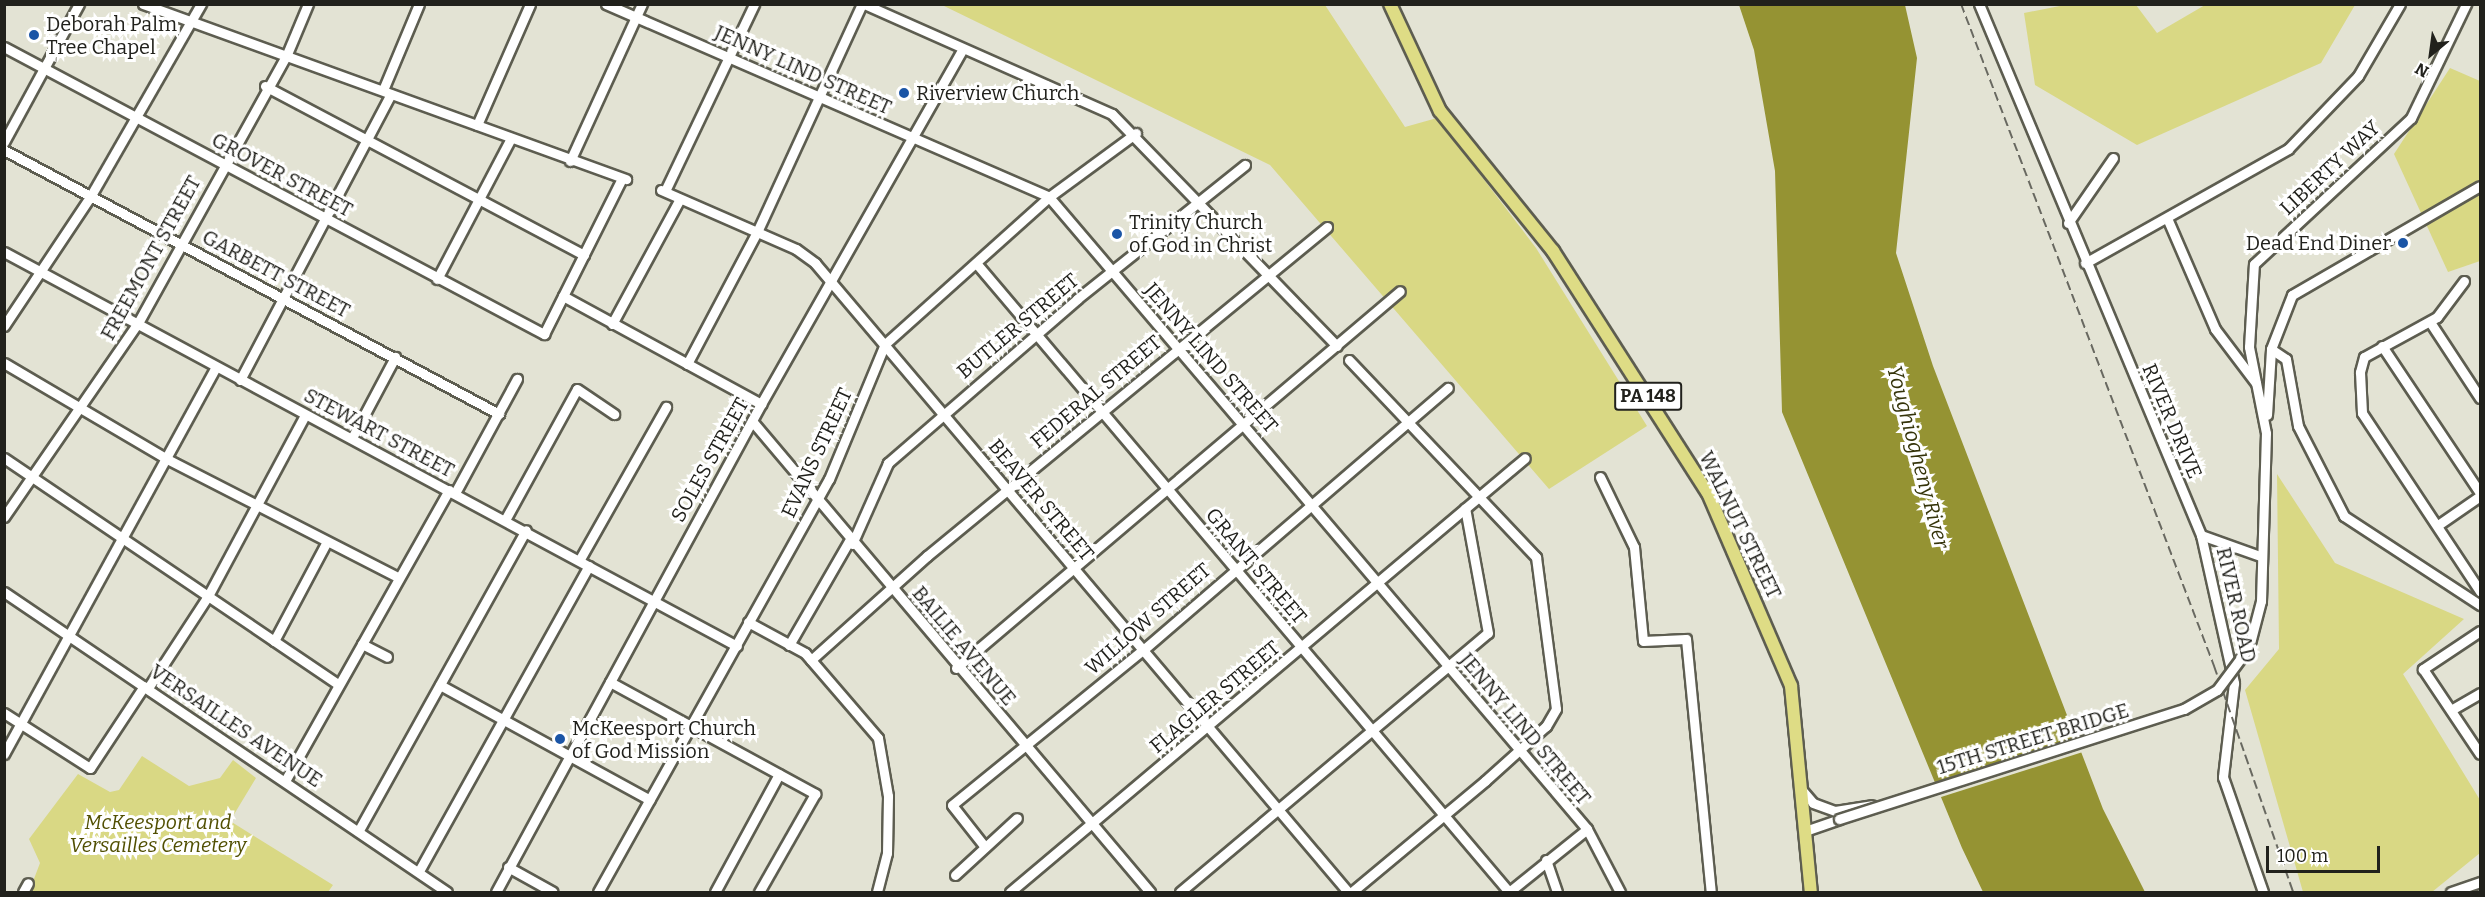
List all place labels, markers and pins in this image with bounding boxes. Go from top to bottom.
place label: Deborah Palm Tree Chapel [46,12,177,59]
marker: Deborah Palm Tree Chapel [27,28,41,42]
place label: Riverview Church [916,81,1079,105]
marker: Riverview Church [897,86,911,100]
place label: Trinity Church of God in Christ [1129,210,1272,257]
marker: Trinity Church of God in Christ [1110,227,1124,241]
place label: Dead End Diner [2246,231,2391,255]
marker: Dead End Diner [2396,236,2410,250]
place label: McKeesport Church of God Mission [572,716,756,763]
marker: McKeesport Church of God Mission [553,732,567,746]

